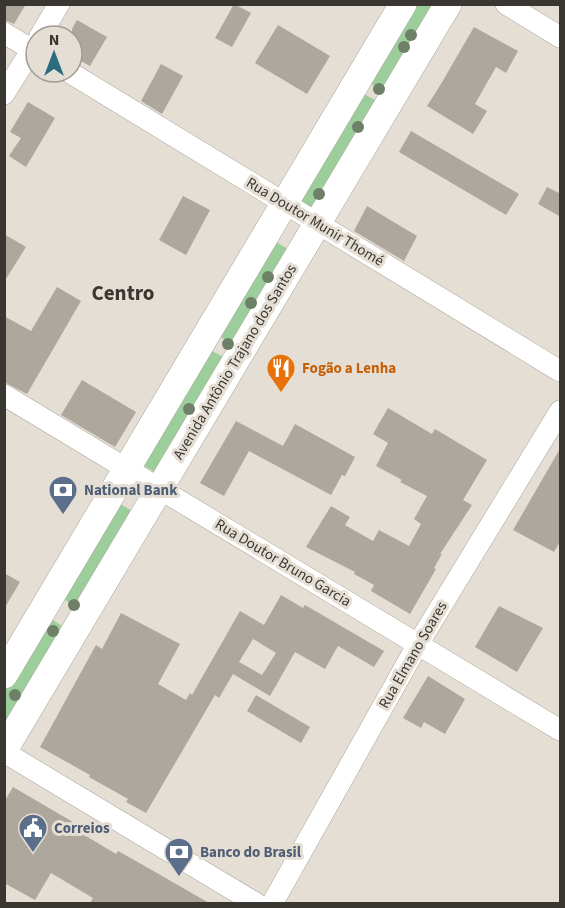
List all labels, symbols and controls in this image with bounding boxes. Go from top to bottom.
north arrow [24,24,84,84]
text: N [49,29,59,51]
street label: Rua Doutor Munir Thomé [242,172,388,272]
street label: Avenida Antônio Trajano dos Santos [168,260,302,464]
district label: Centro [92,278,154,308]
restaurant icon: Fogão a Lenha [265,352,297,394]
place label: Fogão a Lenha [302,358,396,379]
bank icon: National Bank [47,474,79,516]
place label: National Bank [84,480,178,501]
street label: Rua Doutor Bruno Garcia [211,514,355,612]
street label: Rua Elmano Soares [374,598,452,712]
public building icon: Correios [17,812,49,854]
place label: Correios [54,818,110,839]
bank icon: Banco do Brasil [163,836,195,878]
place label: Banco do Brasil [200,842,302,863]

